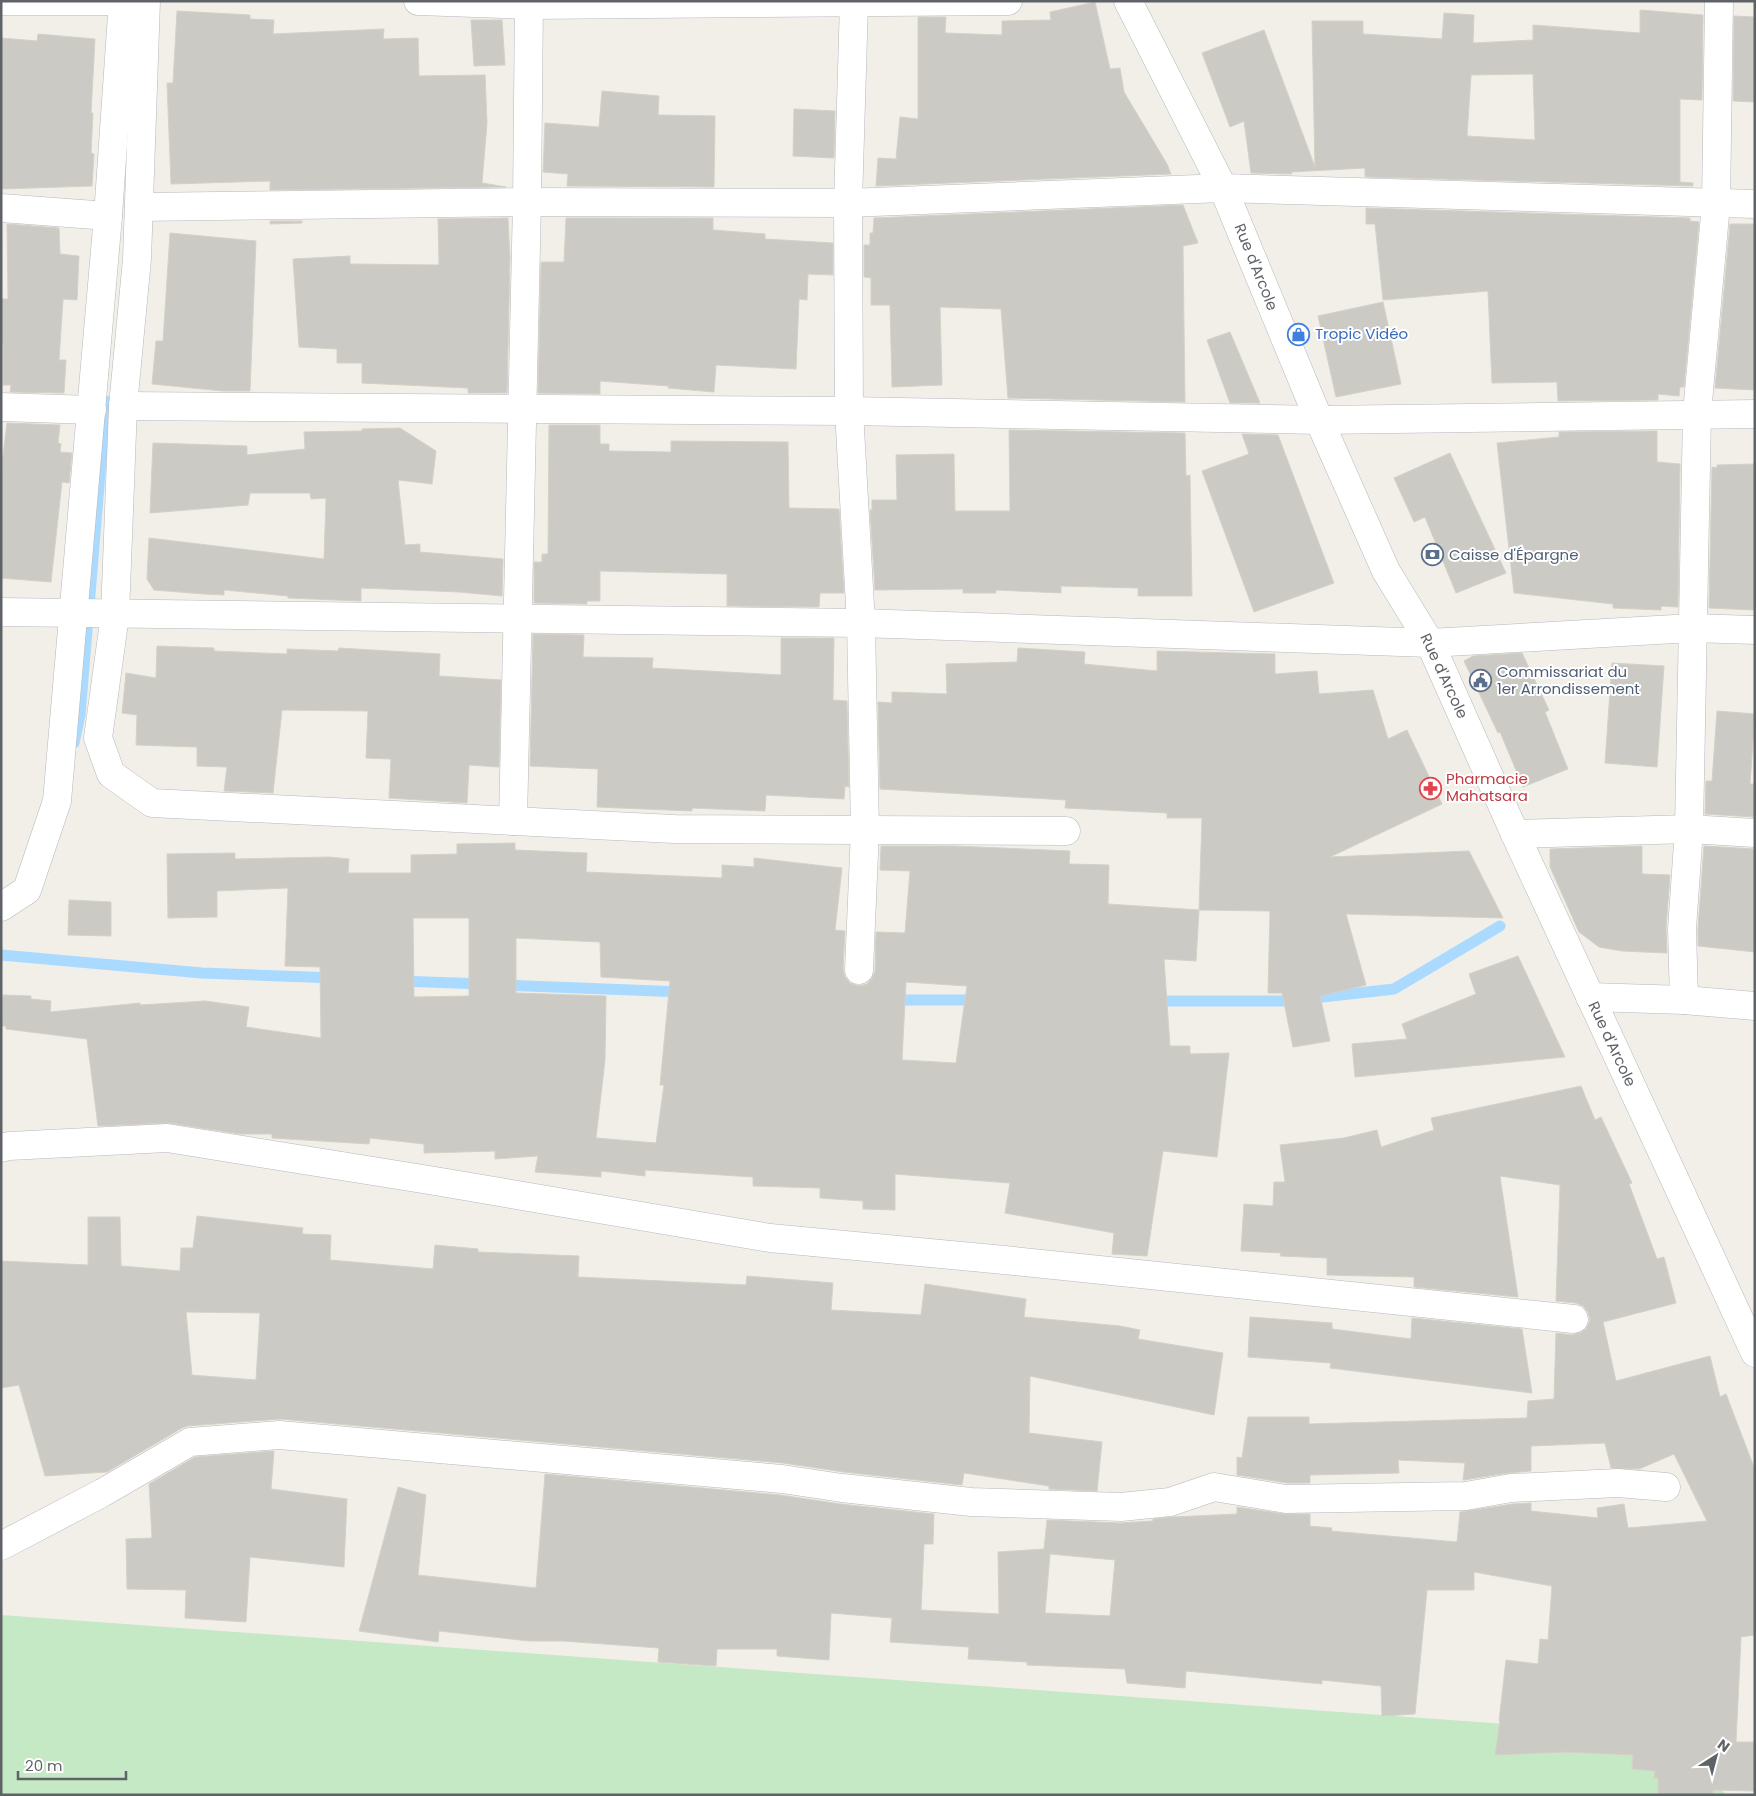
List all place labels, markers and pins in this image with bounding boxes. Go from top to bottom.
shop icon: Tropic Vidéo [1287,322,1311,346]
place label: Tropic Vidéo [1315,323,1408,344]
bank icon: Caisse d'Épargne [1421,543,1445,567]
place label: Caisse d'Épargne [1449,544,1579,565]
place label: Commissariat du 1er Arrondissement [1497,661,1640,699]
public building icon: Commissariat du 1er Arrondissement [1469,669,1493,693]
place label: Pharmacie Mahatsara [1446,768,1528,806]
pharmacy icon: Pharmacie Mahatsara [1418,776,1442,800]

